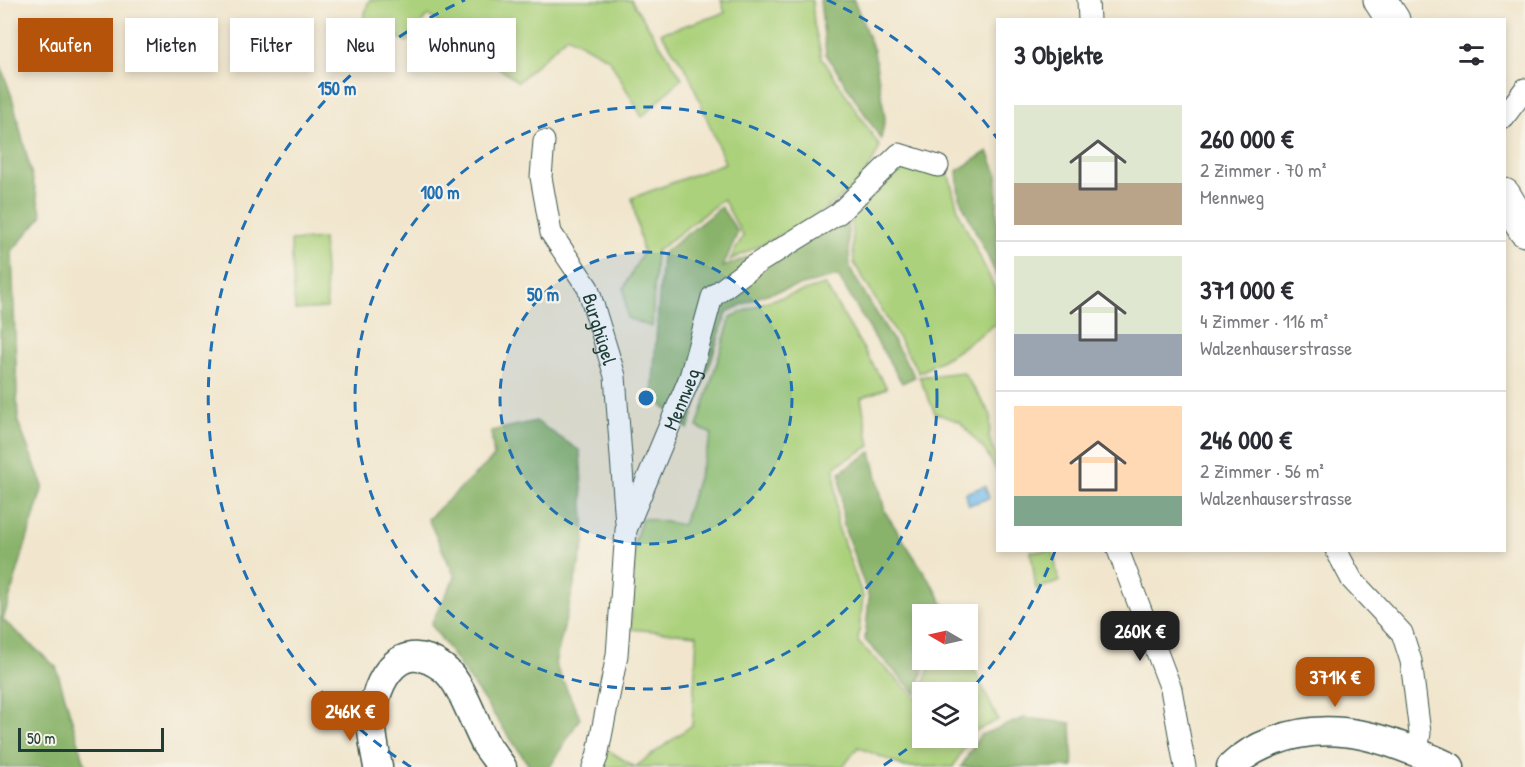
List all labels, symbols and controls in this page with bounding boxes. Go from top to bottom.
chip: Kaufen [18,18,113,72]
chip: Mieten [125,18,218,72]
chip: Filter [230,18,314,72]
chip: Neu [326,18,395,72]
chip: Wohnung [407,18,516,72]
text: 3 Objekte [1014,37,1103,72]
icon: filters [1455,38,1488,71]
text: 150 m [318,76,356,101]
text: 260 000 € [1200,121,1294,156]
icon: home [1062,129,1134,201]
text: 2 Zimmer · 70 m² [1200,156,1326,183]
text: 100 m [420,180,460,205]
text: Mennweg [1200,183,1264,210]
text: 371 000 € [1200,272,1293,307]
icon: home [1062,280,1134,352]
text: 50 m [527,282,559,307]
street label: Burghügel [577,290,624,368]
text: 4 Zimmer · 116 m² [1200,307,1328,334]
text: Walzenhauserstrasse [1200,334,1352,361]
street label: Mennweg [656,365,705,434]
centre of rings [636,388,656,408]
text: 246 000 € [1200,422,1292,457]
icon: home [1062,430,1134,502]
text: 2 Zimmer · 56 m² [1200,457,1324,484]
text: Walzenhauserstrasse [1200,484,1352,511]
north arrow [912,604,978,670]
map controls [912,604,978,748]
pin: 260K € [1091,611,1189,662]
text: 260K € [1115,617,1165,644]
pin: 371K € [1286,657,1384,708]
text: 371K € [1310,663,1360,690]
button: layers [912,682,978,748]
pin: 246K € [301,691,399,742]
text: 246K € [325,697,375,724]
scale bar [18,725,164,752]
text: 50 m [27,727,56,749]

